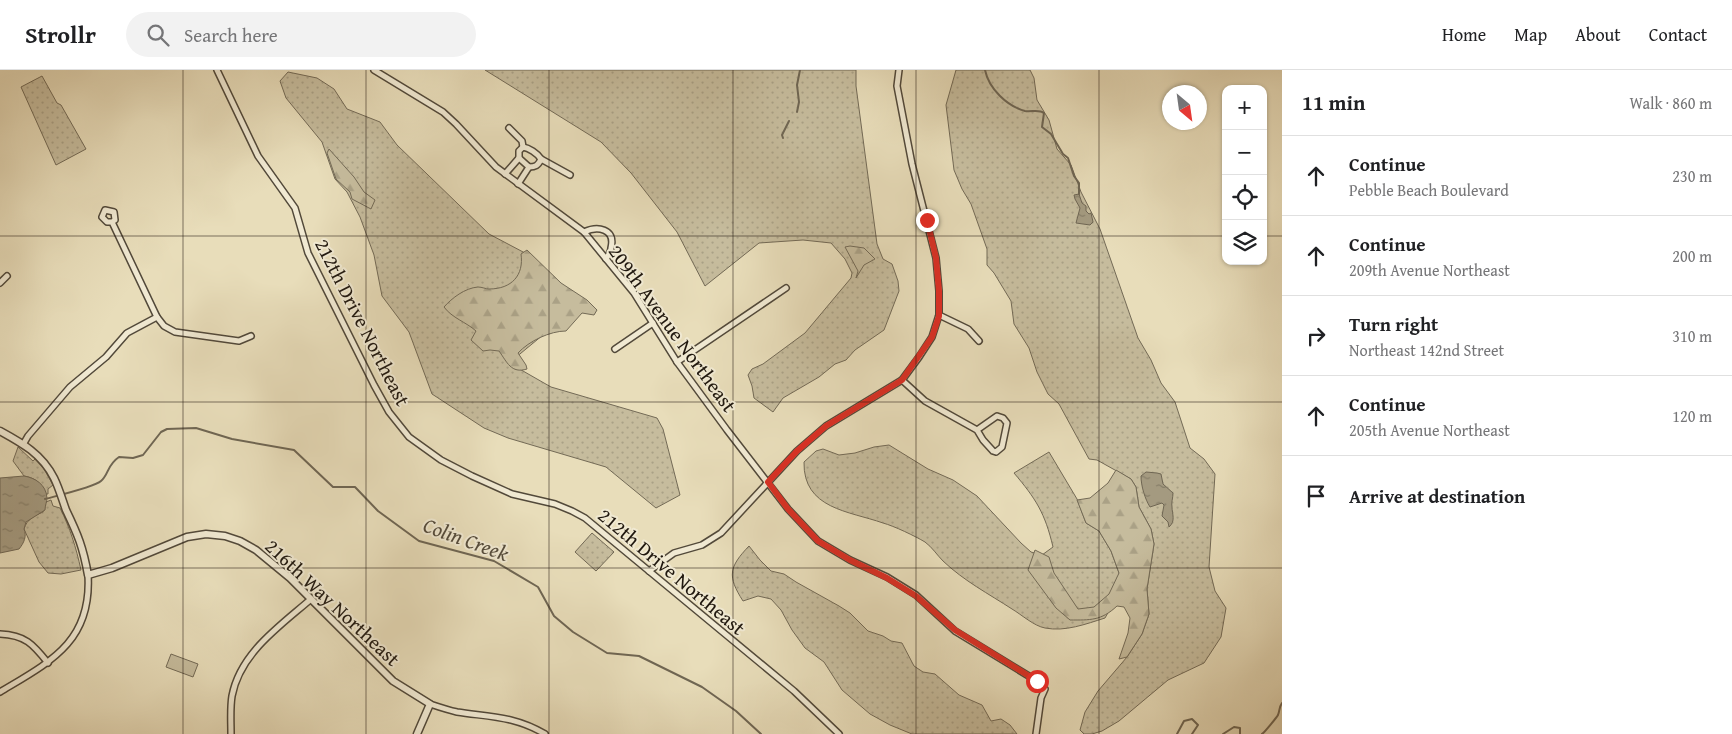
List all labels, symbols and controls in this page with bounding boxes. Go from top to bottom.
search box [126,12,476,57]
text: Strollr [25,17,96,52]
icon: search [144,21,172,49]
text: Search here [184,21,278,49]
text: Home [1442,21,1486,48]
text: Map [1514,21,1547,48]
text: About [1575,21,1621,48]
text: Contact [1649,21,1707,48]
north arrow [1162,85,1207,130]
map controls [1222,85,1267,265]
button: + [1222,85,1267,130]
text: 11 min [1302,87,1365,118]
text: Walk · 860 m [1629,91,1712,115]
button: − [1222,130,1267,175]
text: Continue [1349,150,1426,178]
icon: ahead [1302,162,1330,190]
text: 230 m [1672,164,1712,188]
button: locate [1222,175,1267,220]
text: Pebble Beach Boulevard [1349,178,1509,202]
route end [916,209,939,232]
button: layers [1222,220,1267,265]
text: Continue [1349,230,1426,258]
street label: 212th Drive Northeast [308,233,418,411]
street label: 209th Avenue Northeast [602,238,744,418]
icon: ahead [1302,242,1330,270]
text: 200 m [1672,244,1712,268]
text: 209th Avenue Northeast [1349,258,1510,282]
text: Turn right [1349,310,1438,338]
icon: right [1302,322,1330,350]
text: 310 m [1672,324,1712,348]
text: Northeast 142nd Street [1349,338,1504,362]
text: Continue [1349,390,1426,418]
icon: ahead [1302,402,1330,430]
text: 120 m [1672,404,1712,428]
text: 205th Avenue Northeast [1349,418,1510,442]
icon: arrive [1302,482,1330,510]
text: Arrive at destination [1349,482,1525,510]
street label: 212th Drive Northeast [592,501,752,641]
water label: Colin Creek [419,509,513,569]
street label: 216th Way Northeast [259,532,407,672]
route start [1026,670,1049,693]

